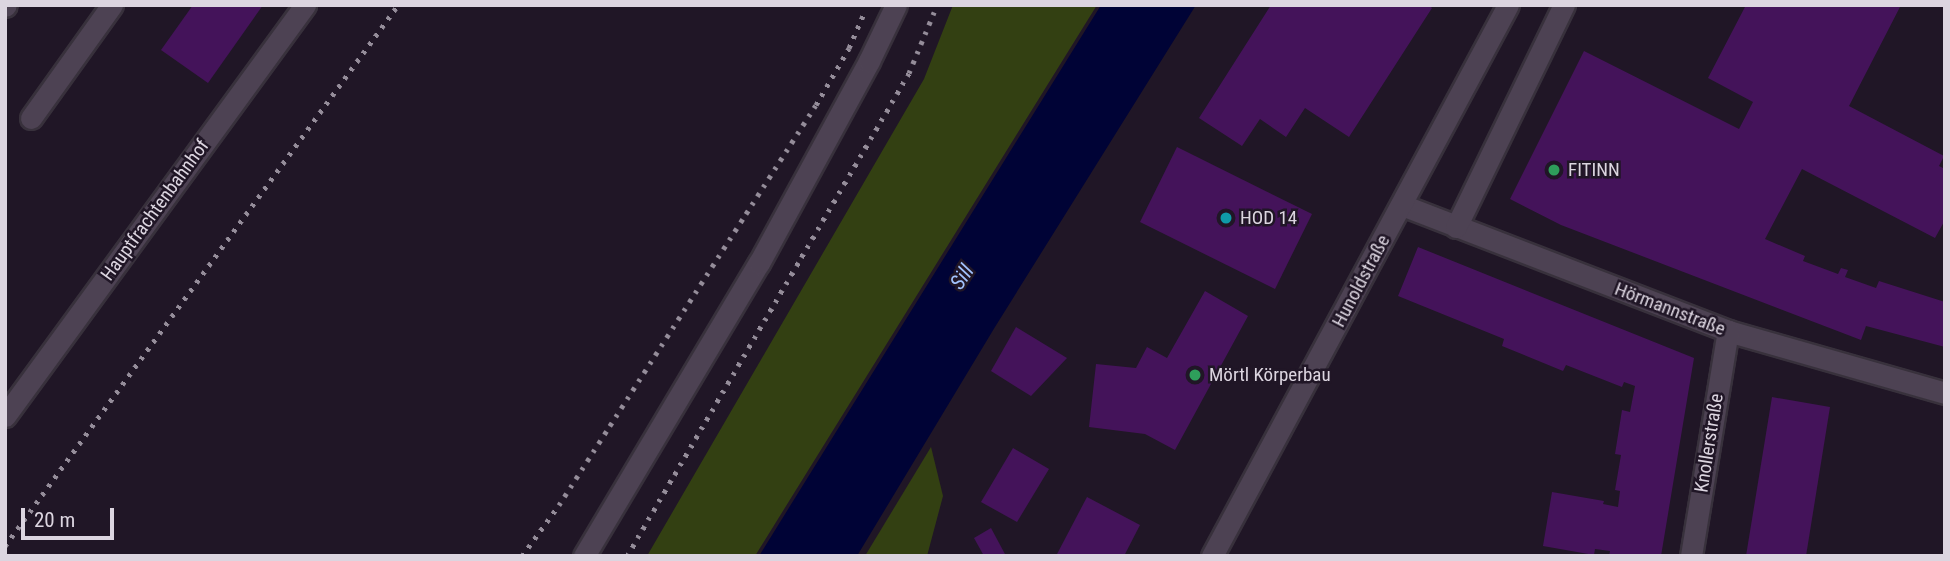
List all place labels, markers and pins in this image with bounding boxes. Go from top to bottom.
place label: FITINN [1568,159,1620,181]
marker: FITINN [1546,162,1562,178]
place label: HOD 14 [1240,207,1297,229]
marker: HOD 14 [1218,210,1234,226]
place label: Mörtl Körperbau [1209,364,1331,386]
marker: Mörtl Körperbau [1187,367,1203,383]

